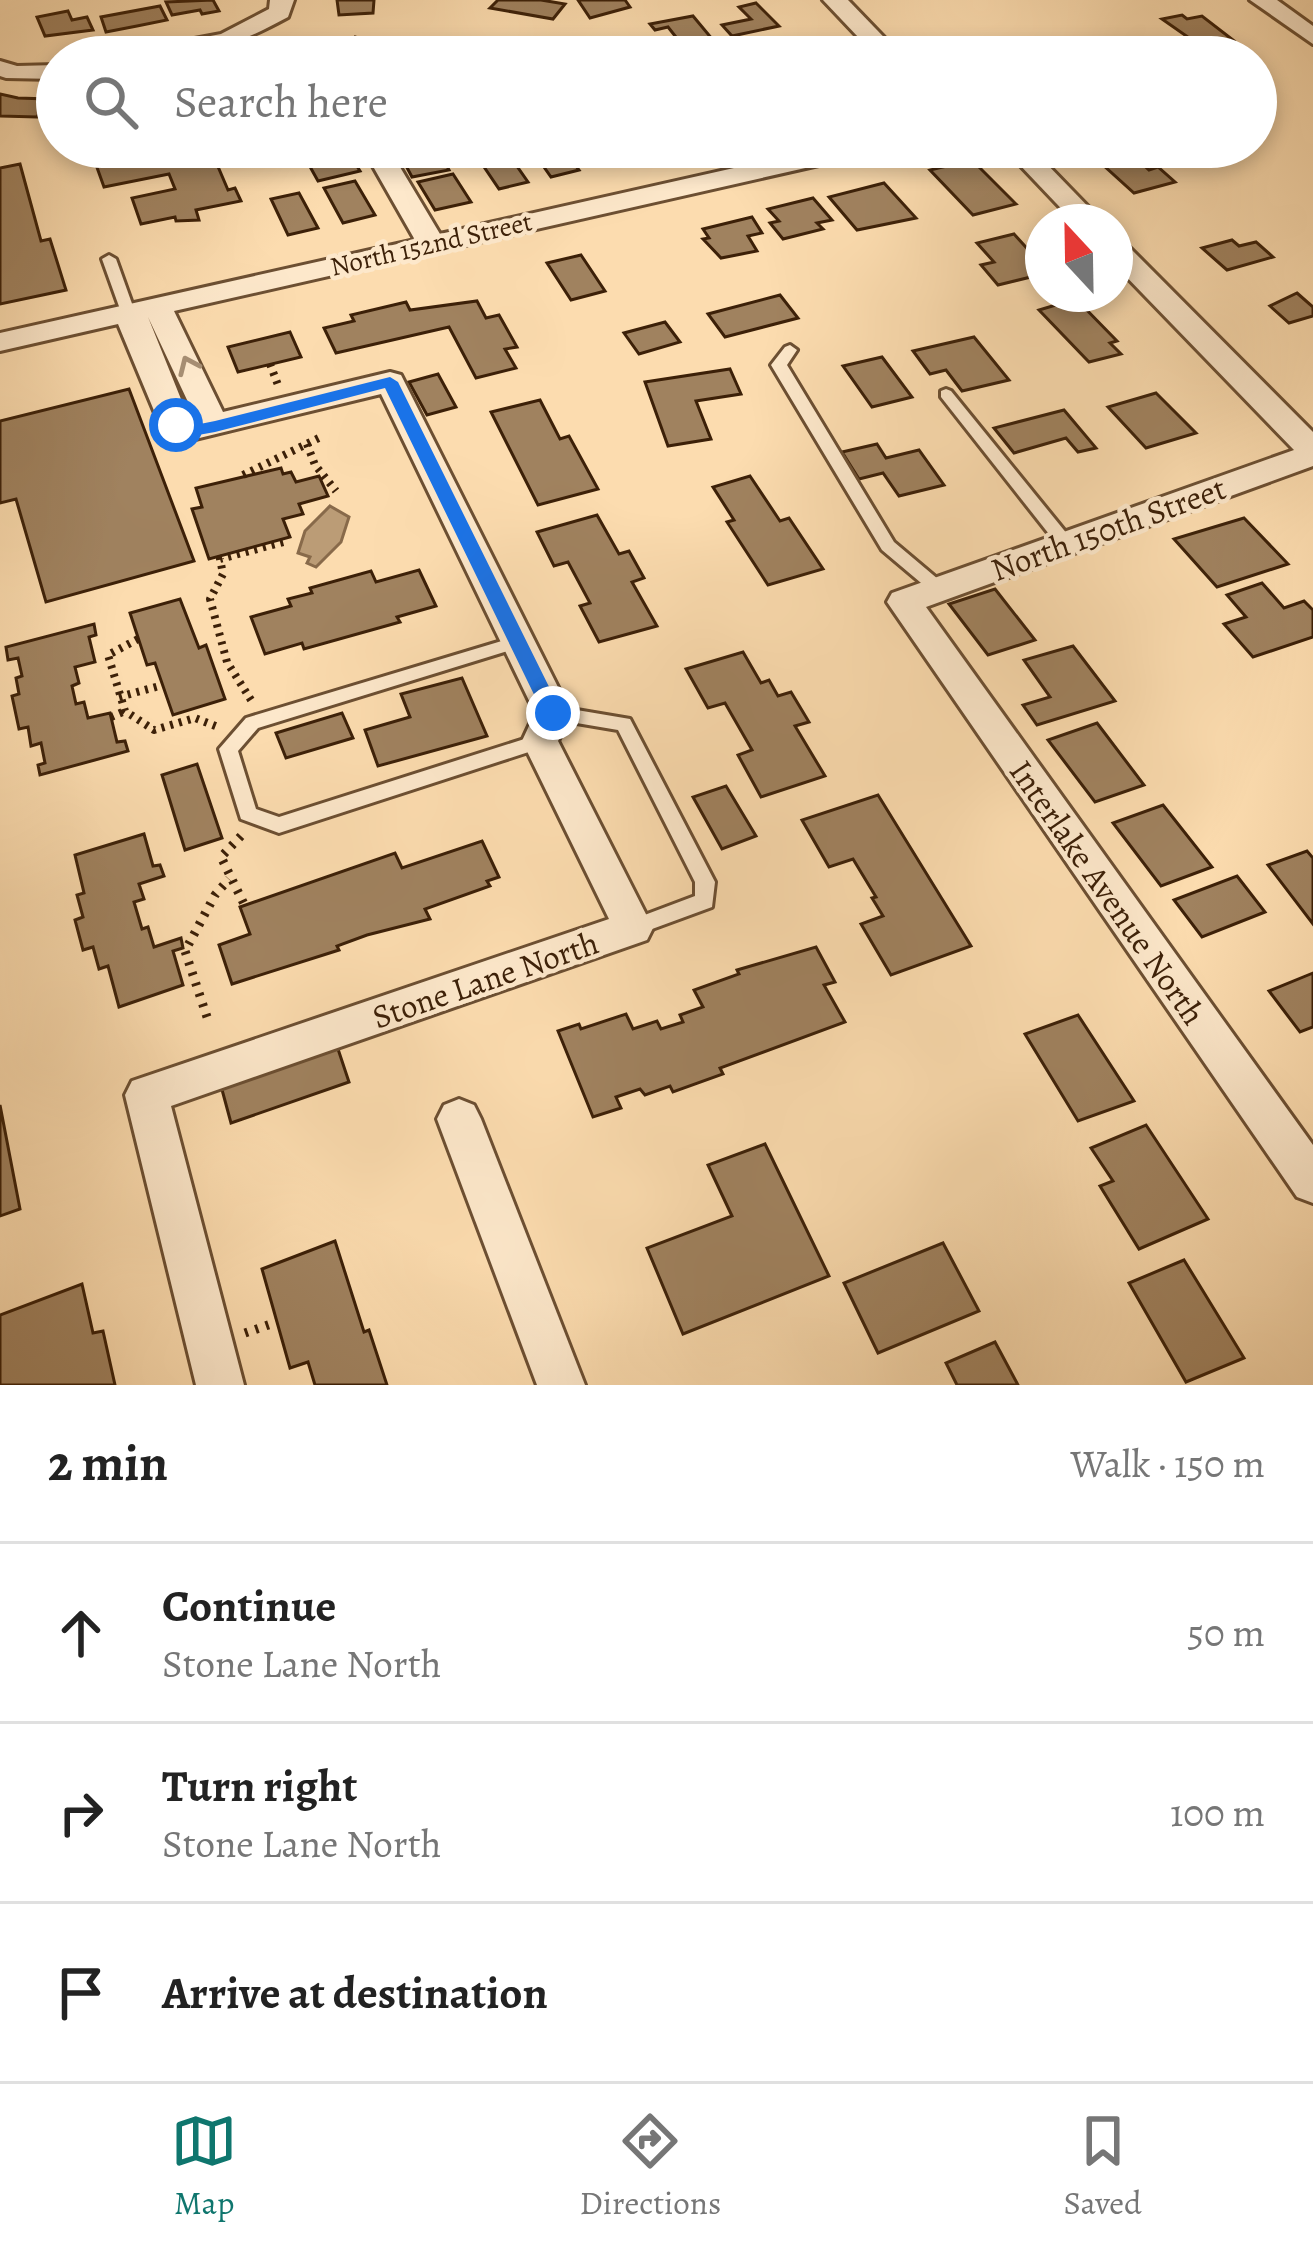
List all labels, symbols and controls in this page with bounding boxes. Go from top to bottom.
search box [36,36,1277,168]
icon: search [78,69,144,135]
text: Search here [174,71,388,133]
street label: North 152nd Street [327,203,536,285]
north arrow [1025,204,1133,312]
one-way arrow [178,356,202,377]
route start [149,398,203,452]
street label: North 150th Street [985,465,1232,592]
route end [526,686,580,740]
street label: Interlake Avenue North [999,751,1216,1034]
street label: Stone Lane North [366,920,604,1039]
text: 2 min [48,1428,168,1498]
text: Walk · 150 m [1070,1437,1265,1490]
text: Continue [162,1575,336,1637]
icon: ahead [48,1600,114,1666]
text: 50 m [1187,1606,1265,1659]
text: Stone Lane North [162,1637,441,1690]
text: Turn right [162,1755,357,1817]
icon: right [48,1780,114,1846]
text: 100 m [1170,1786,1265,1839]
text: Stone Lane North [162,1817,441,1870]
icon: arrive [48,1960,114,2026]
text: Arrive at destination [162,1962,548,2024]
tab: Map [171,2108,237,2225]
tab: Directions [580,2108,721,2225]
tab: Saved [1064,2108,1142,2225]

